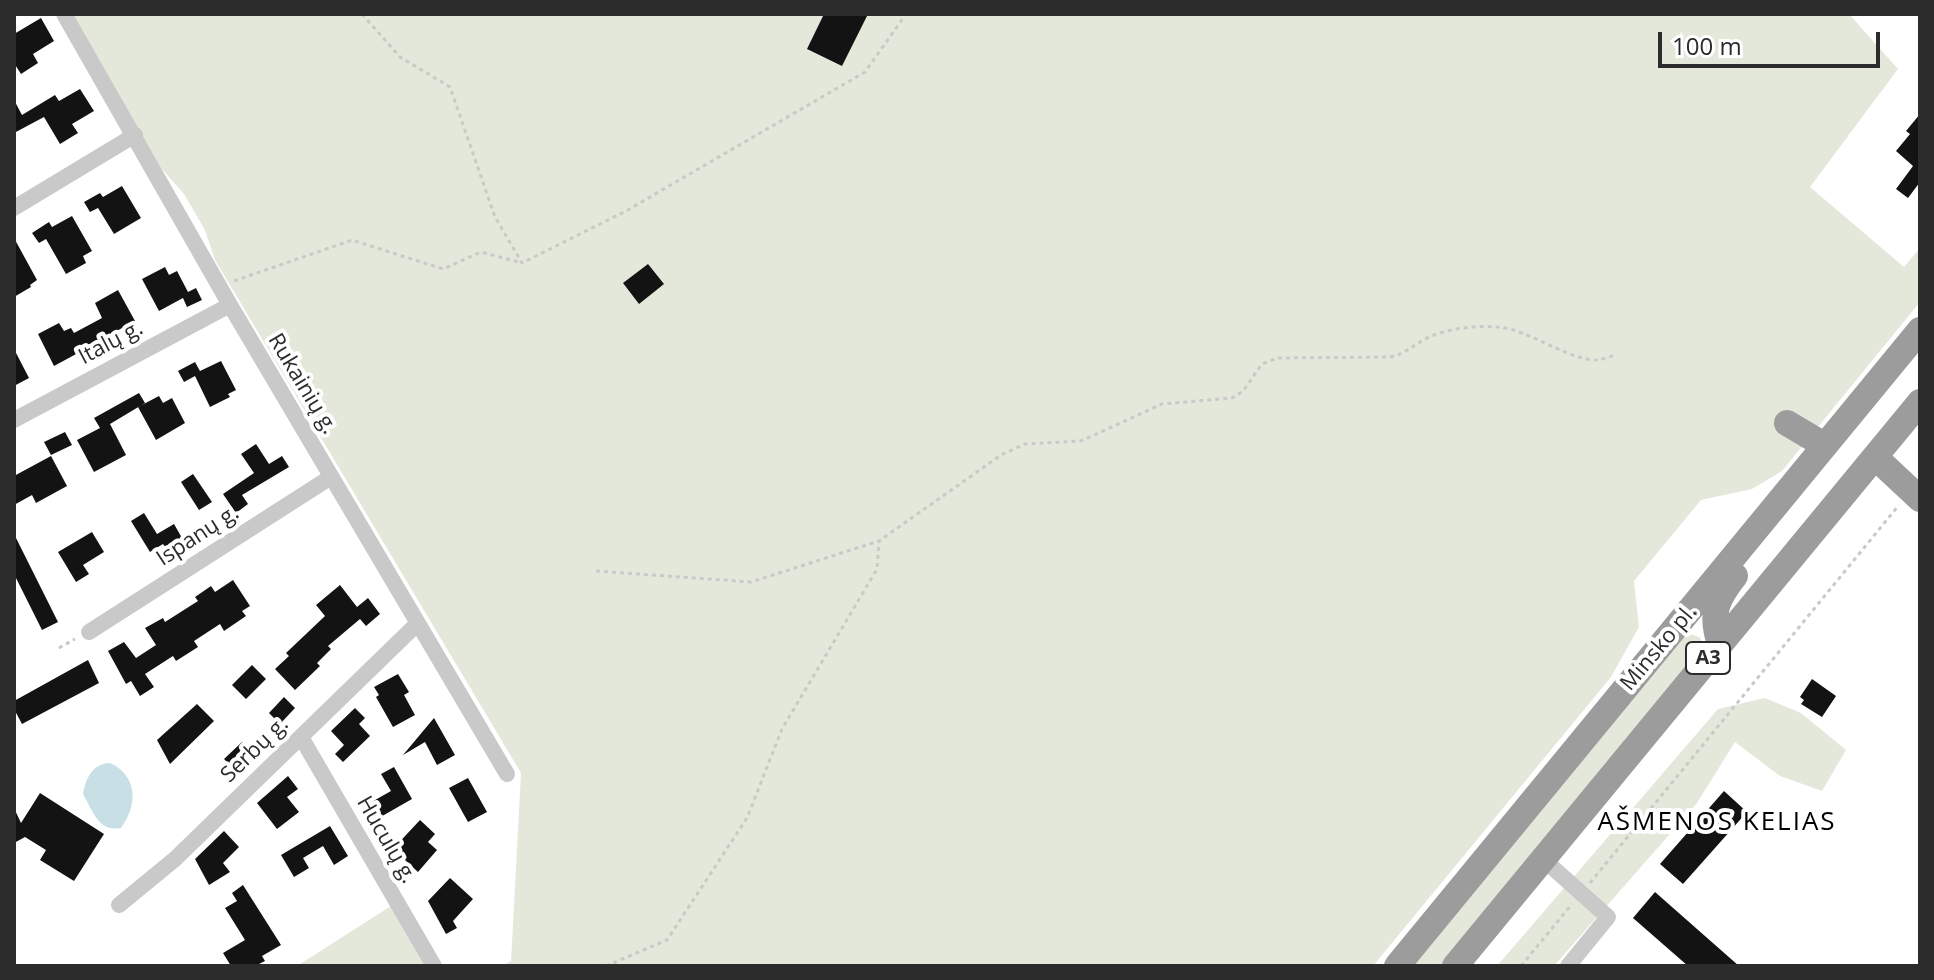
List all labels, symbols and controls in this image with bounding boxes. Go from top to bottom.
scale bar [1662,16,1884,66]
text: 100 m [1672,29,1742,62]
street label: Italų g. [74,315,148,371]
street label: Rukainių g. [262,329,342,439]
street label: Ispanų g. [152,500,244,572]
street label: Minsko pl. [1615,599,1703,697]
road number: A3 [1686,642,1730,674]
street label: Serbų g. [216,711,294,789]
street label: Huculų g. [351,792,421,888]
district label: AŠMENOS KELIAS [1597,807,1837,839]

